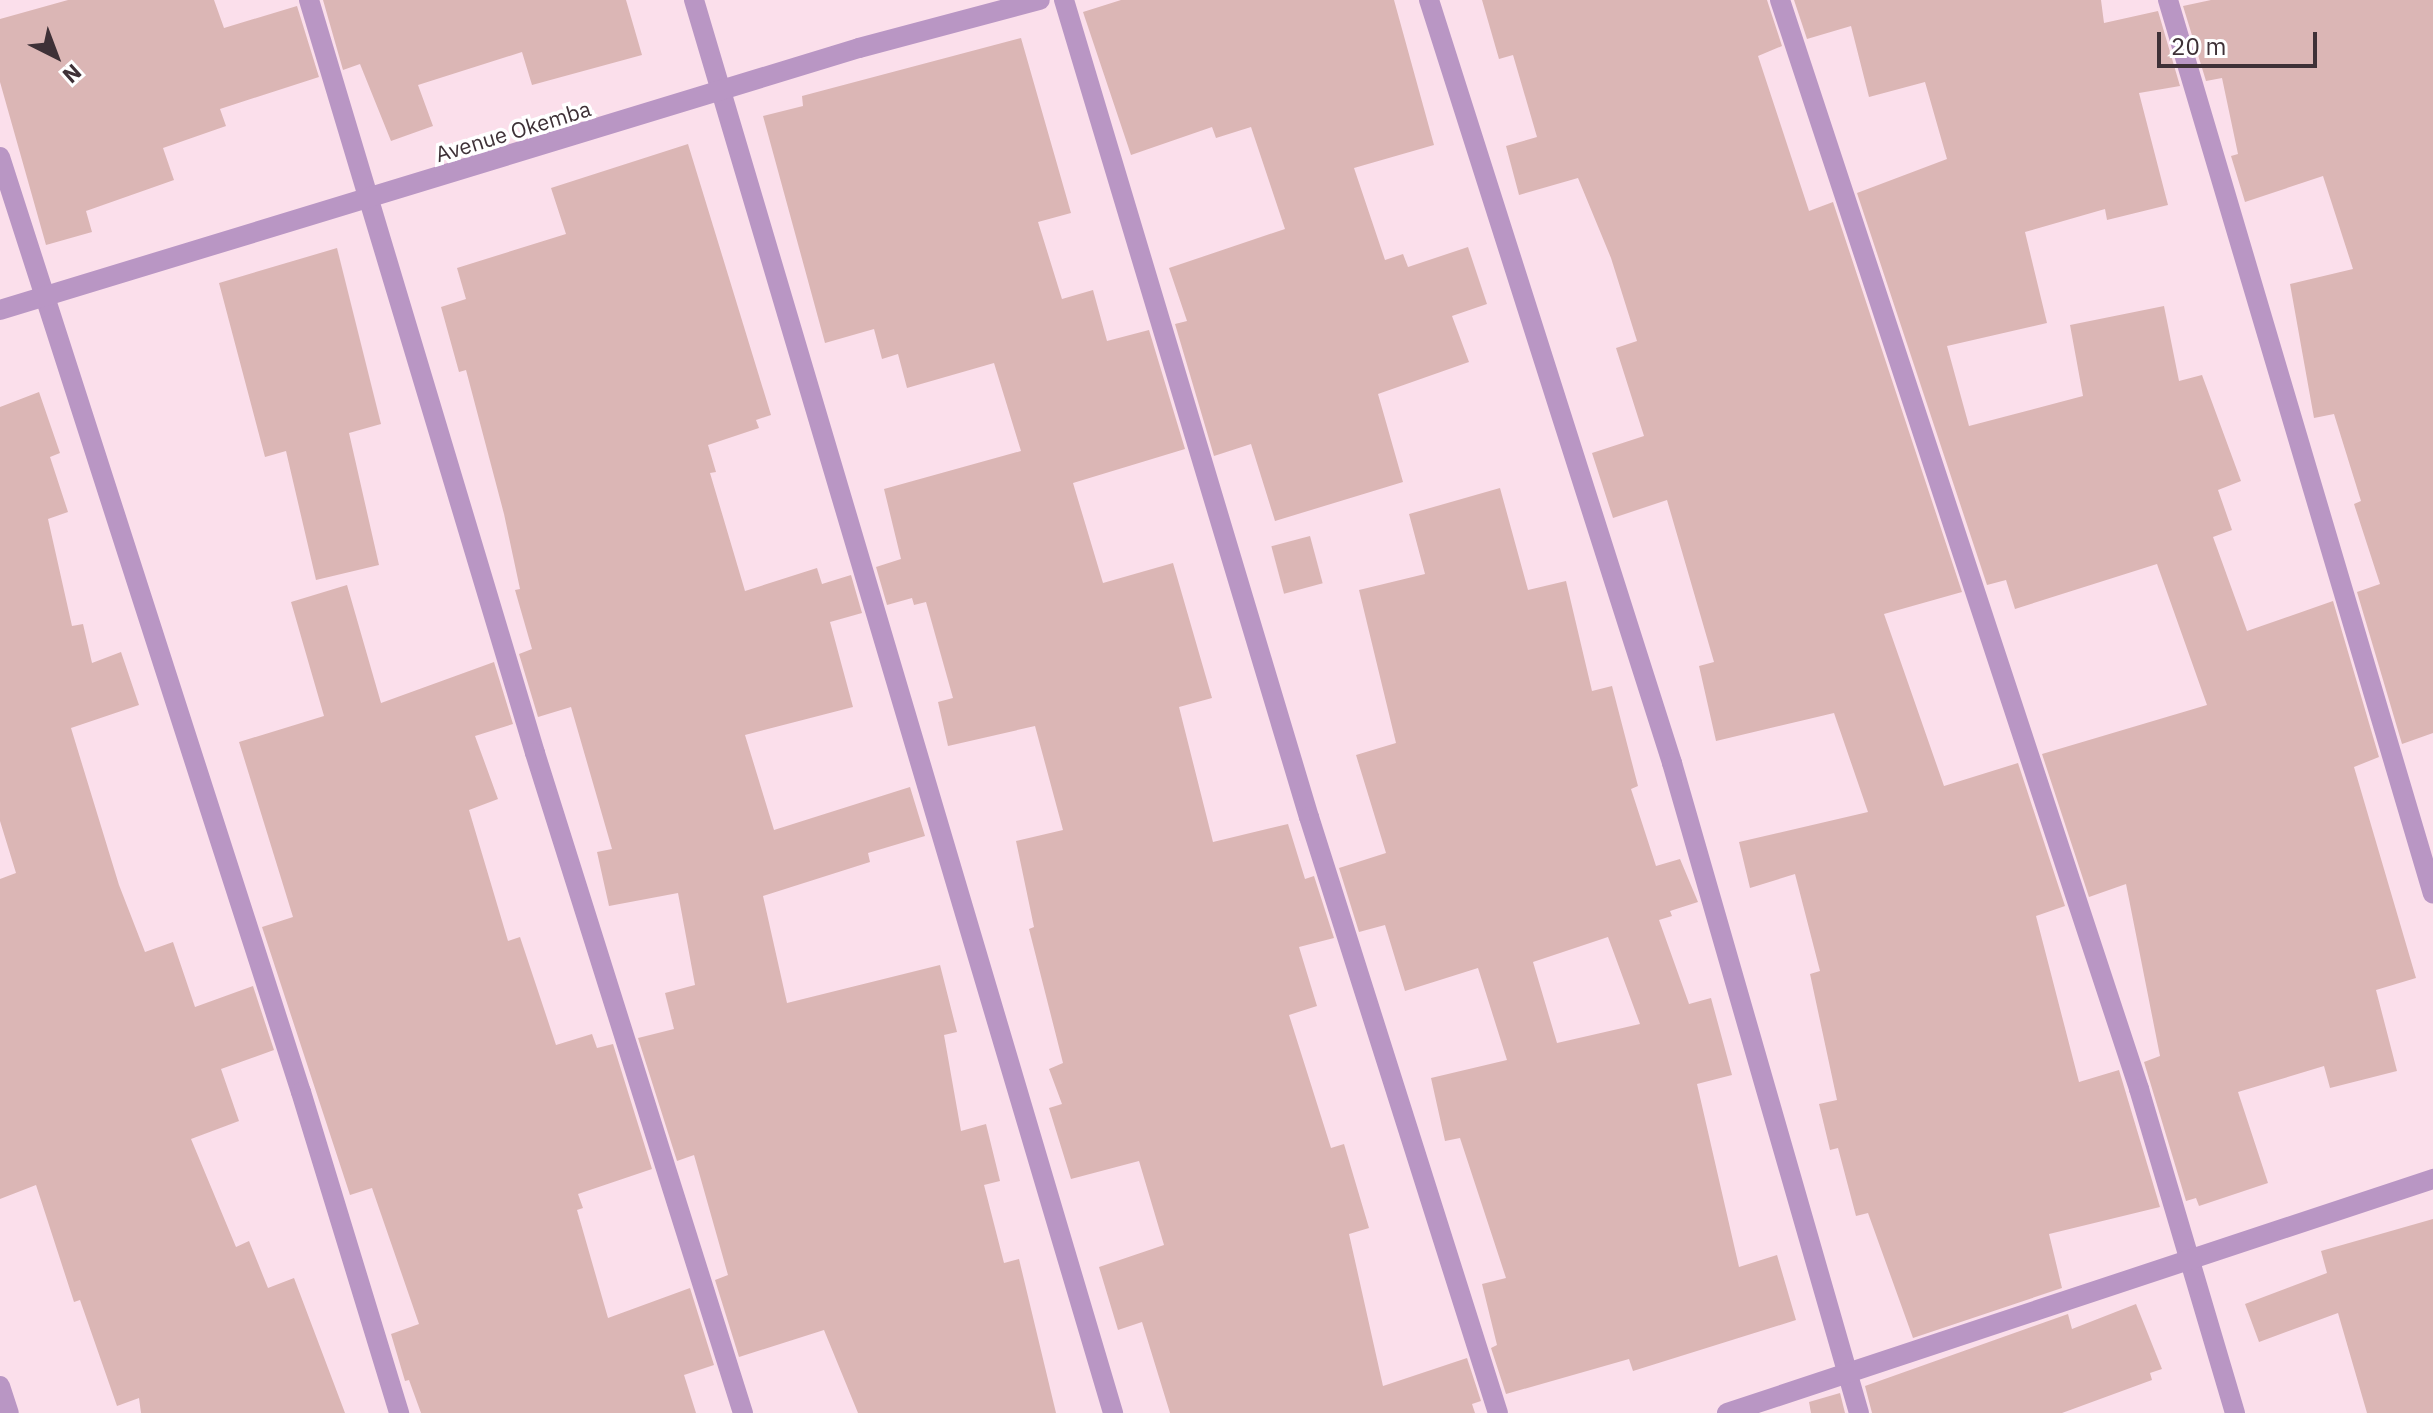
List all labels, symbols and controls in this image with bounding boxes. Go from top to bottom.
north arrow [16,16,96,96]
scale bar [2161,16,2321,66]
text: 20 m [2171,30,2226,62]
text: N [57,58,88,90]
street label: Avenue Okemba [432,95,594,167]

